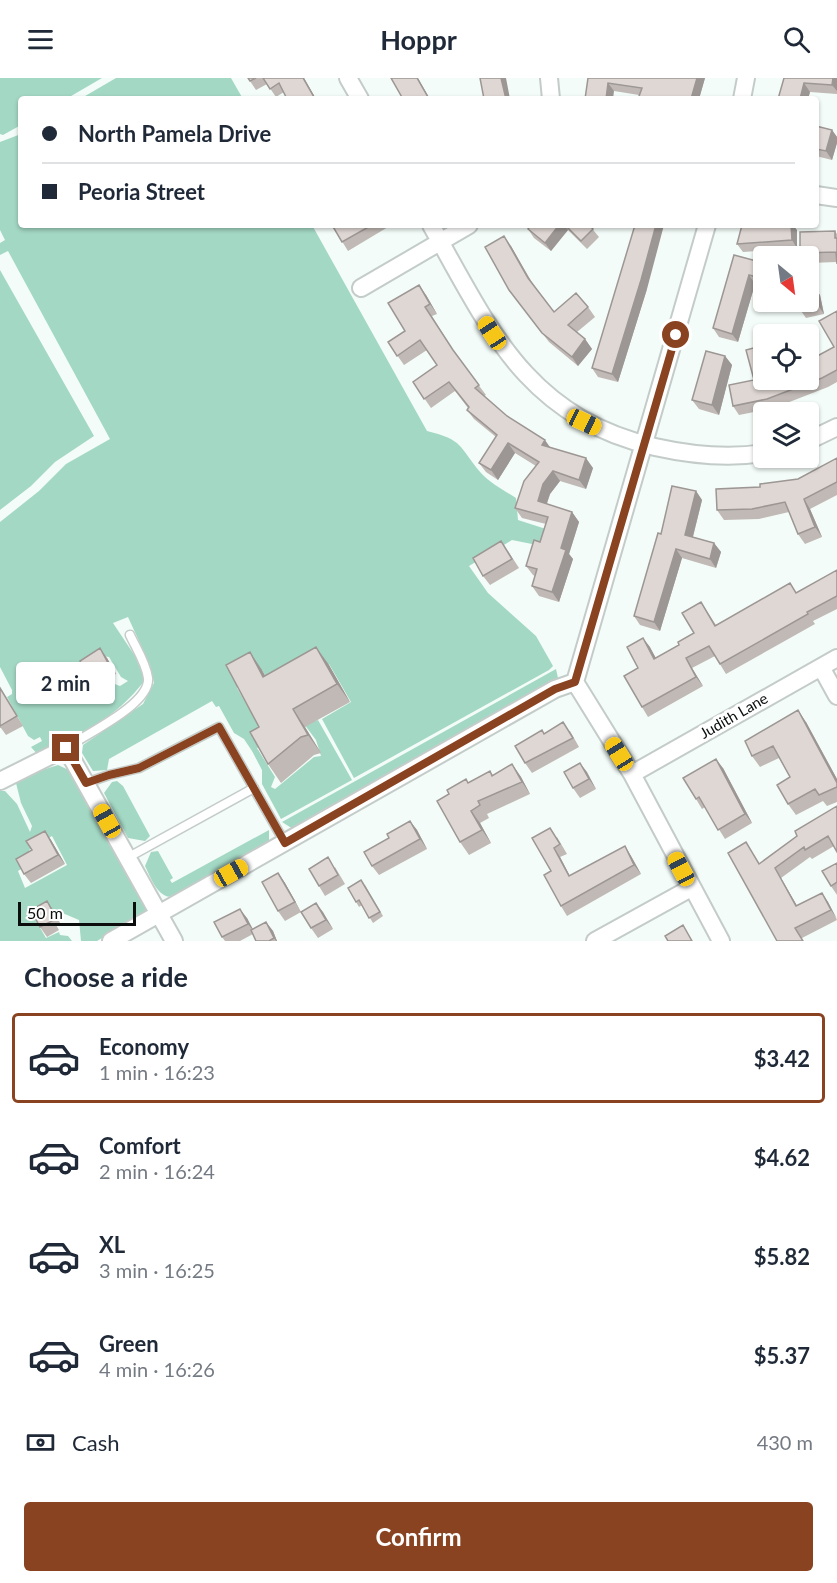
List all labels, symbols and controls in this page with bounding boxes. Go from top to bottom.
icon: menu [24,23,57,56]
text: Hoppr [380,23,457,56]
icon: search [780,23,813,56]
text: North Pamela Drive [78,120,271,147]
text: Peoria Street [78,178,205,205]
north arrow [753,246,819,312]
map controls [753,246,819,468]
car [475,313,509,353]
route start [662,321,689,348]
button: locate [753,324,819,390]
button: layers [753,402,819,468]
car [564,406,604,438]
callout: 2 min [16,661,116,703]
text: 2 min [41,671,90,695]
street label: Judith Lane [696,688,771,742]
route end [52,734,79,761]
car [602,734,636,774]
car [90,801,124,841]
car [665,849,697,889]
car [211,856,251,890]
scale bar [18,899,136,926]
text: 50 m [27,903,63,922]
text: Choose a ride [24,960,188,993]
icon: car [27,1031,81,1085]
text: Economy [99,1033,189,1060]
text: $3.42 [754,1045,810,1072]
text: 1 min · 16:23 [99,1060,215,1084]
icon: car [27,1130,81,1184]
text: Comfort [99,1132,181,1159]
text: $4.62 [754,1144,810,1171]
text: 2 min · 16:24 [99,1159,215,1183]
icon: car [27,1229,81,1283]
text: XL [99,1231,125,1258]
text: $5.82 [754,1243,810,1270]
text: 3 min · 16:25 [99,1258,215,1282]
icon: car [27,1328,81,1382]
text: Green [99,1330,159,1357]
text: $5.37 [754,1342,810,1369]
text: 4 min · 16:26 [99,1357,215,1381]
icon: cash [24,1426,57,1459]
text: Cash [72,1429,119,1456]
text: 430 m [757,1430,813,1454]
button: Confirm [24,1502,813,1571]

